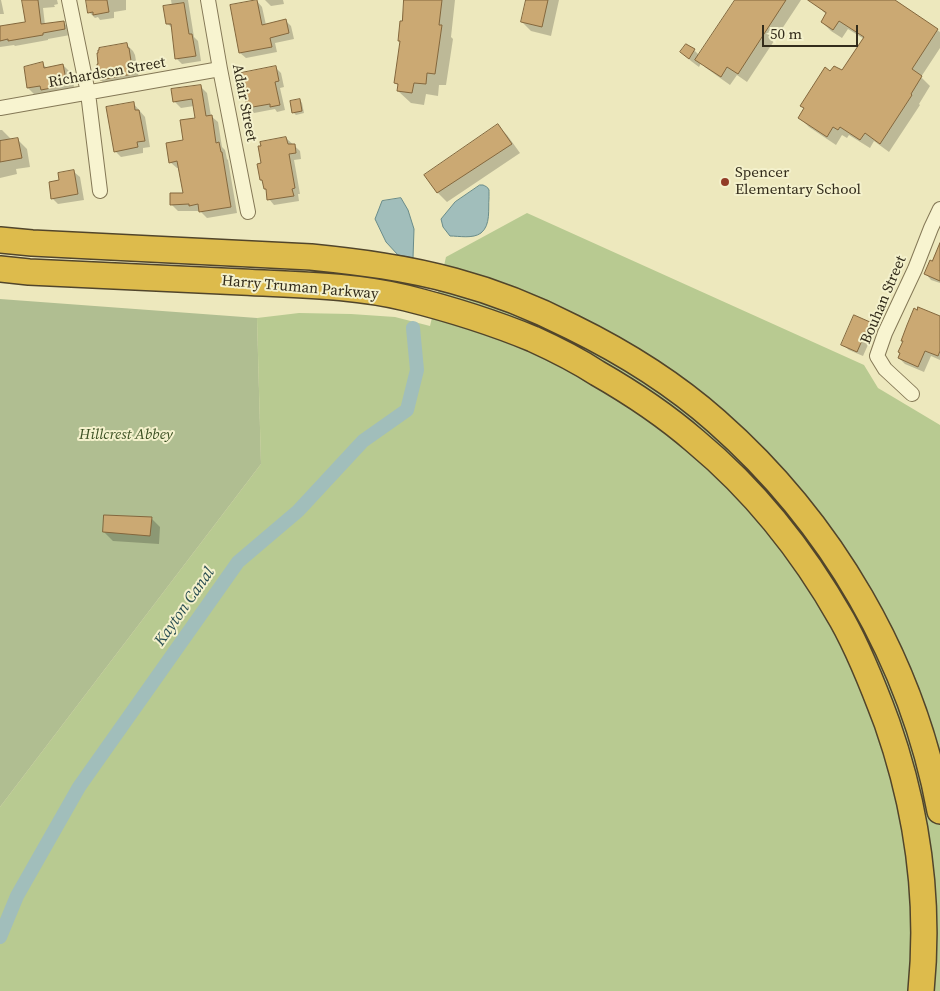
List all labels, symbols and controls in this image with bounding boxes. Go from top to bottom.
scale bar [765,15,861,47]
text: 50 m [770,23,802,44]
street label: Richardson Street [47,54,167,92]
street label: Adair Street [228,63,260,143]
place label: Spencer Elementary School [735,164,861,199]
marker: Spencer Elementary School [719,176,731,188]
street label: Bouhan Street [857,253,911,347]
street label: Harry Truman Parkway [221,272,379,304]
park label: Hillcrest Abbey [79,426,173,444]
water label: Kayton Canal [151,564,219,650]

